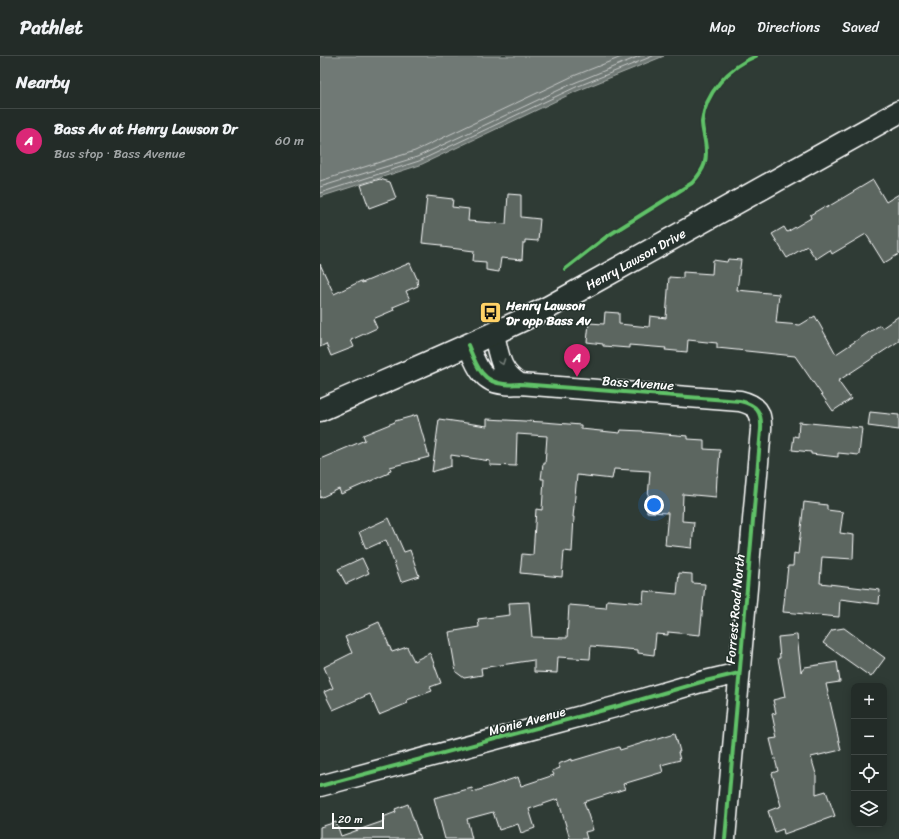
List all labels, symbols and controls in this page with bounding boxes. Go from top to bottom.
text: Pathlet [20,11,83,44]
text: Map [709,15,735,40]
text: Directions [757,15,820,40]
text: Saved [842,15,879,40]
text: Nearby [16,67,70,97]
text: Bass Av at Henry Lawson Dr [54,116,237,142]
text: A [25,129,33,152]
text: 60 m [275,129,304,152]
text: Bus stop · Bass Avenue [54,142,185,165]
street label: Henry Lawson Drive [581,221,690,296]
place label: Henry Lawson Dr opp Bass Av [505,294,592,332]
bus stop icon: Henry Lawson Dr opp Bass Av [478,299,504,325]
pin: A [564,344,590,377]
one-way arrow [497,359,505,366]
street label: Bass Avenue [601,369,675,397]
your location [644,495,664,515]
street label: Forrest Road North [719,553,751,665]
map controls [851,683,887,827]
button: + [851,683,887,719]
street label: Monie Avenue [486,700,568,742]
button: − [851,719,887,755]
button: locate [851,755,887,791]
button: layers [851,791,887,827]
text: 20 m [338,810,363,829]
scale bar [332,811,384,830]

